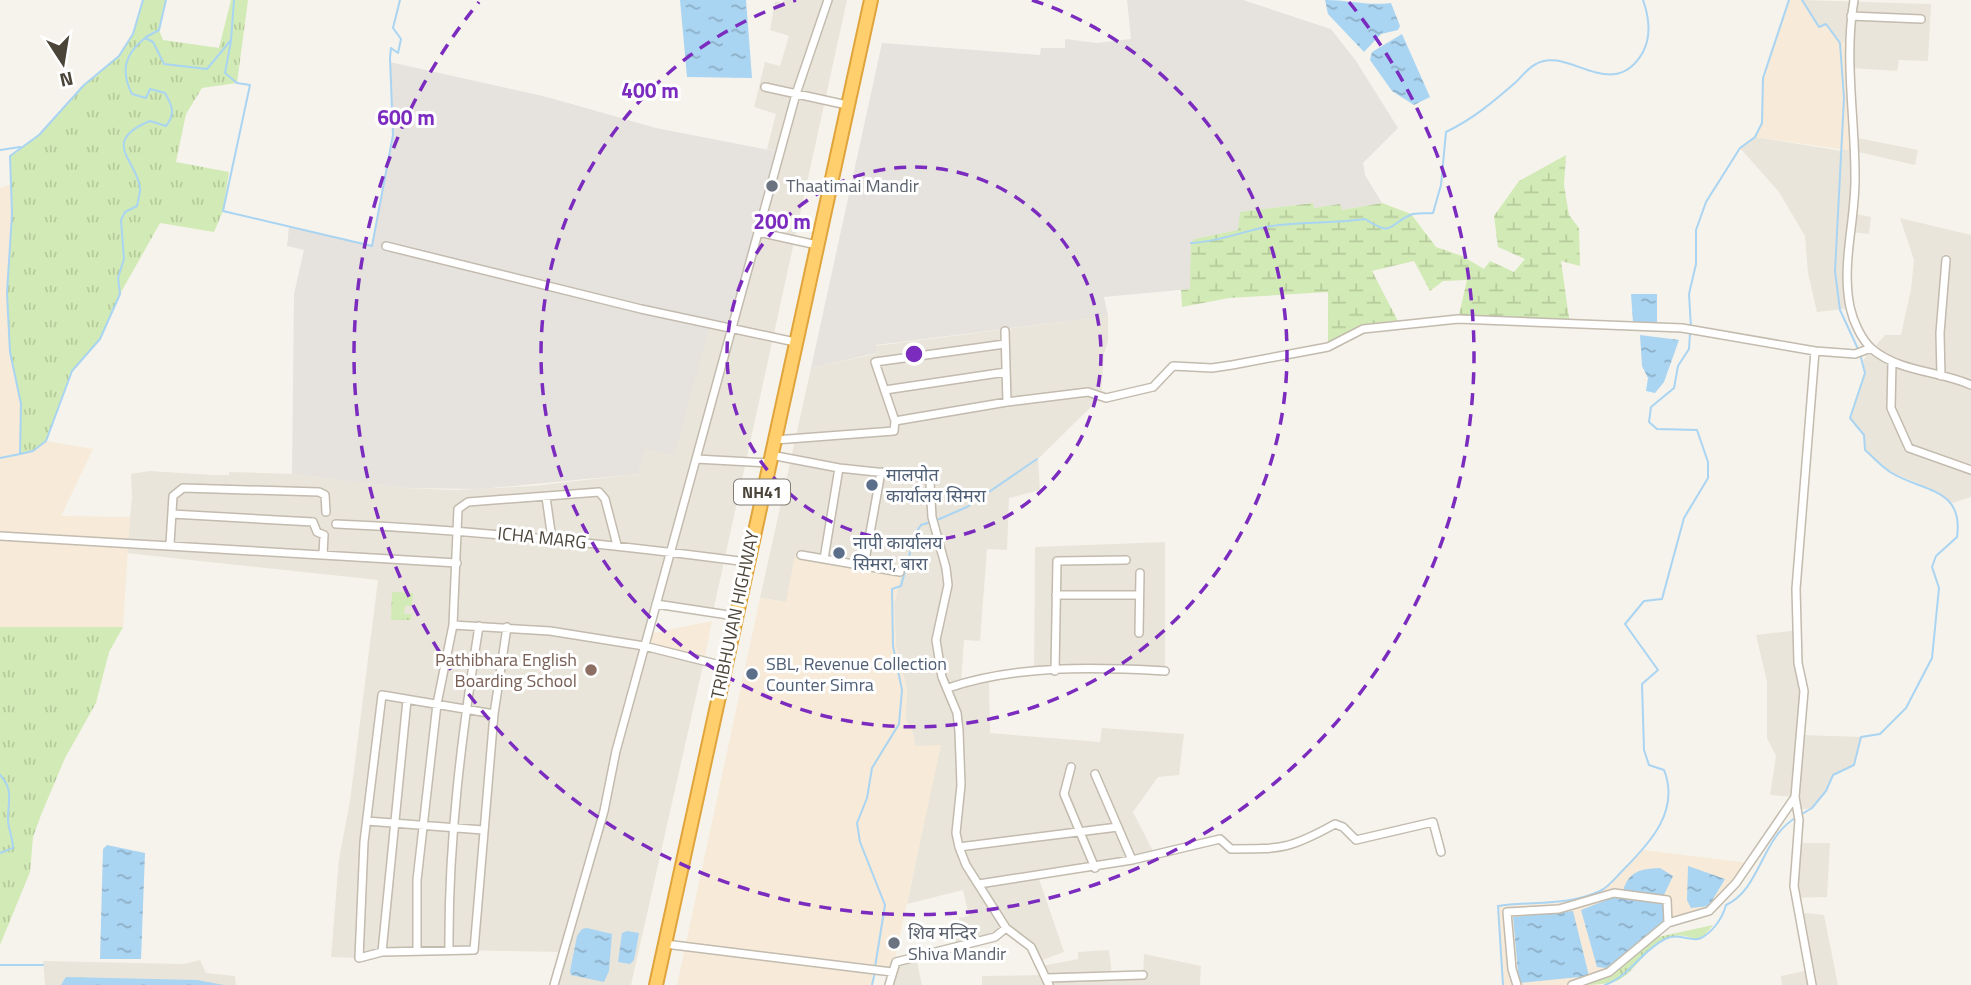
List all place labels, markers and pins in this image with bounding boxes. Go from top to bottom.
place label: Thaatimai Mandir [786,172,919,199]
marker: Thaatimai Mandir [764,178,780,194]
centre of rings [902,342,926,366]
place label: मालपोत कार्यालय सिमरा [886,461,986,509]
marker: मालपोत कार्यालय सिमरा [864,477,880,493]
place label: नापी कार्यालय सिमरा, बारा [853,529,943,577]
marker: नापी कार्यालय सिमरा, बारा [831,545,847,561]
place label: Pathibhara English Boarding School [435,646,577,694]
place label: SBL, Revenue Collection Counter Simra [766,650,947,698]
marker: Pathibhara English Boarding School [583,662,599,678]
marker: SBL, Revenue Collection Counter Simra [744,666,760,682]
place label: शिव मन्दिर Shiva Mandir [908,919,1006,967]
marker: शिव मन्दिर Shiva Mandir [886,935,902,951]

